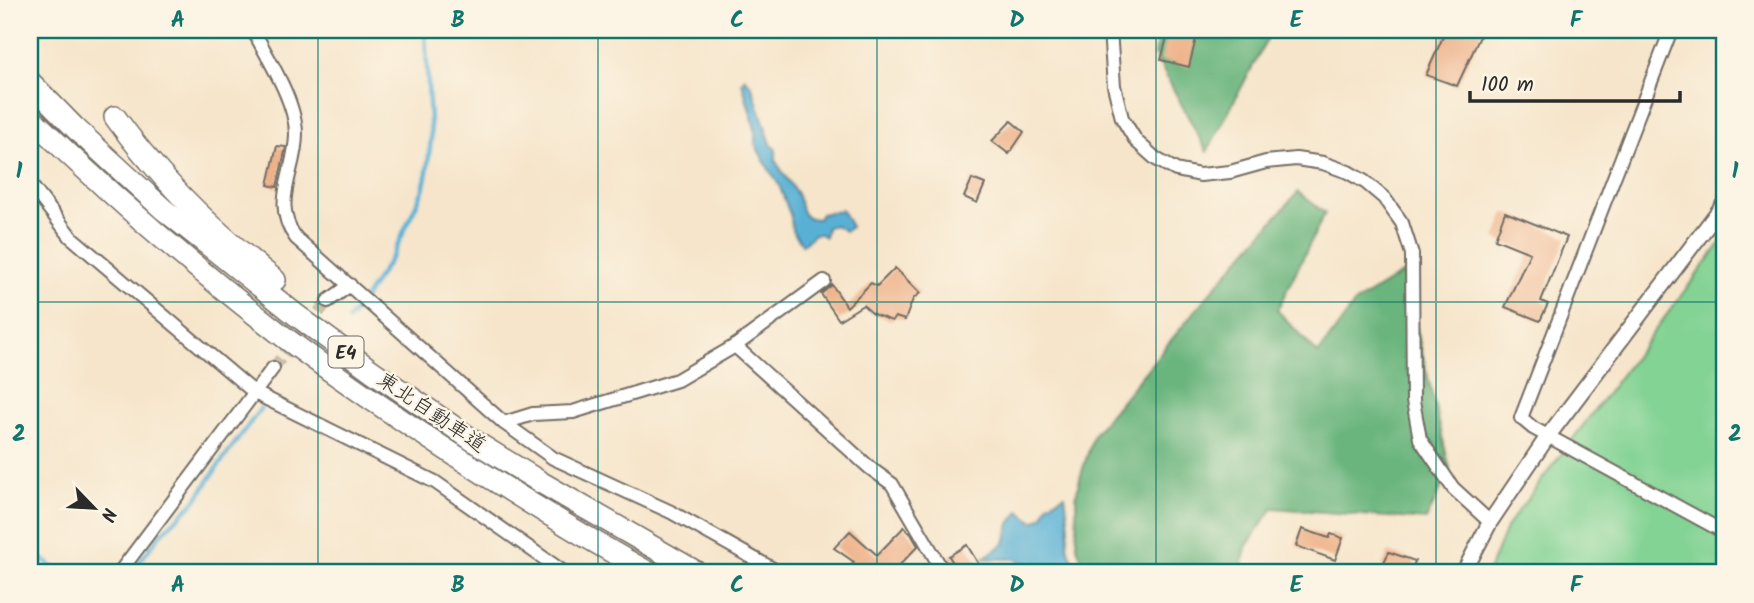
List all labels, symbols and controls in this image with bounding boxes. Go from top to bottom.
text: A [171,3,185,39]
text: B [451,3,465,39]
text: C [730,3,744,39]
text: D [1009,3,1025,39]
text: E [1290,3,1304,39]
text: F [1570,3,1584,39]
scale bar [1470,60,1680,104]
text: 100 m [1481,69,1534,102]
text: 1 [16,154,23,190]
text: 1 [1732,154,1739,190]
road number: E4 [328,336,364,368]
street label: 東北自動車道 [370,364,493,462]
text: 2 [12,417,26,453]
text: 2 [1728,417,1742,453]
north arrow [60,474,130,544]
text: N [91,503,124,526]
text: A [171,568,185,603]
text: B [451,568,465,603]
text: C [730,568,744,603]
text: D [1009,568,1025,603]
text: E [1290,568,1304,603]
text: F [1570,568,1584,603]

